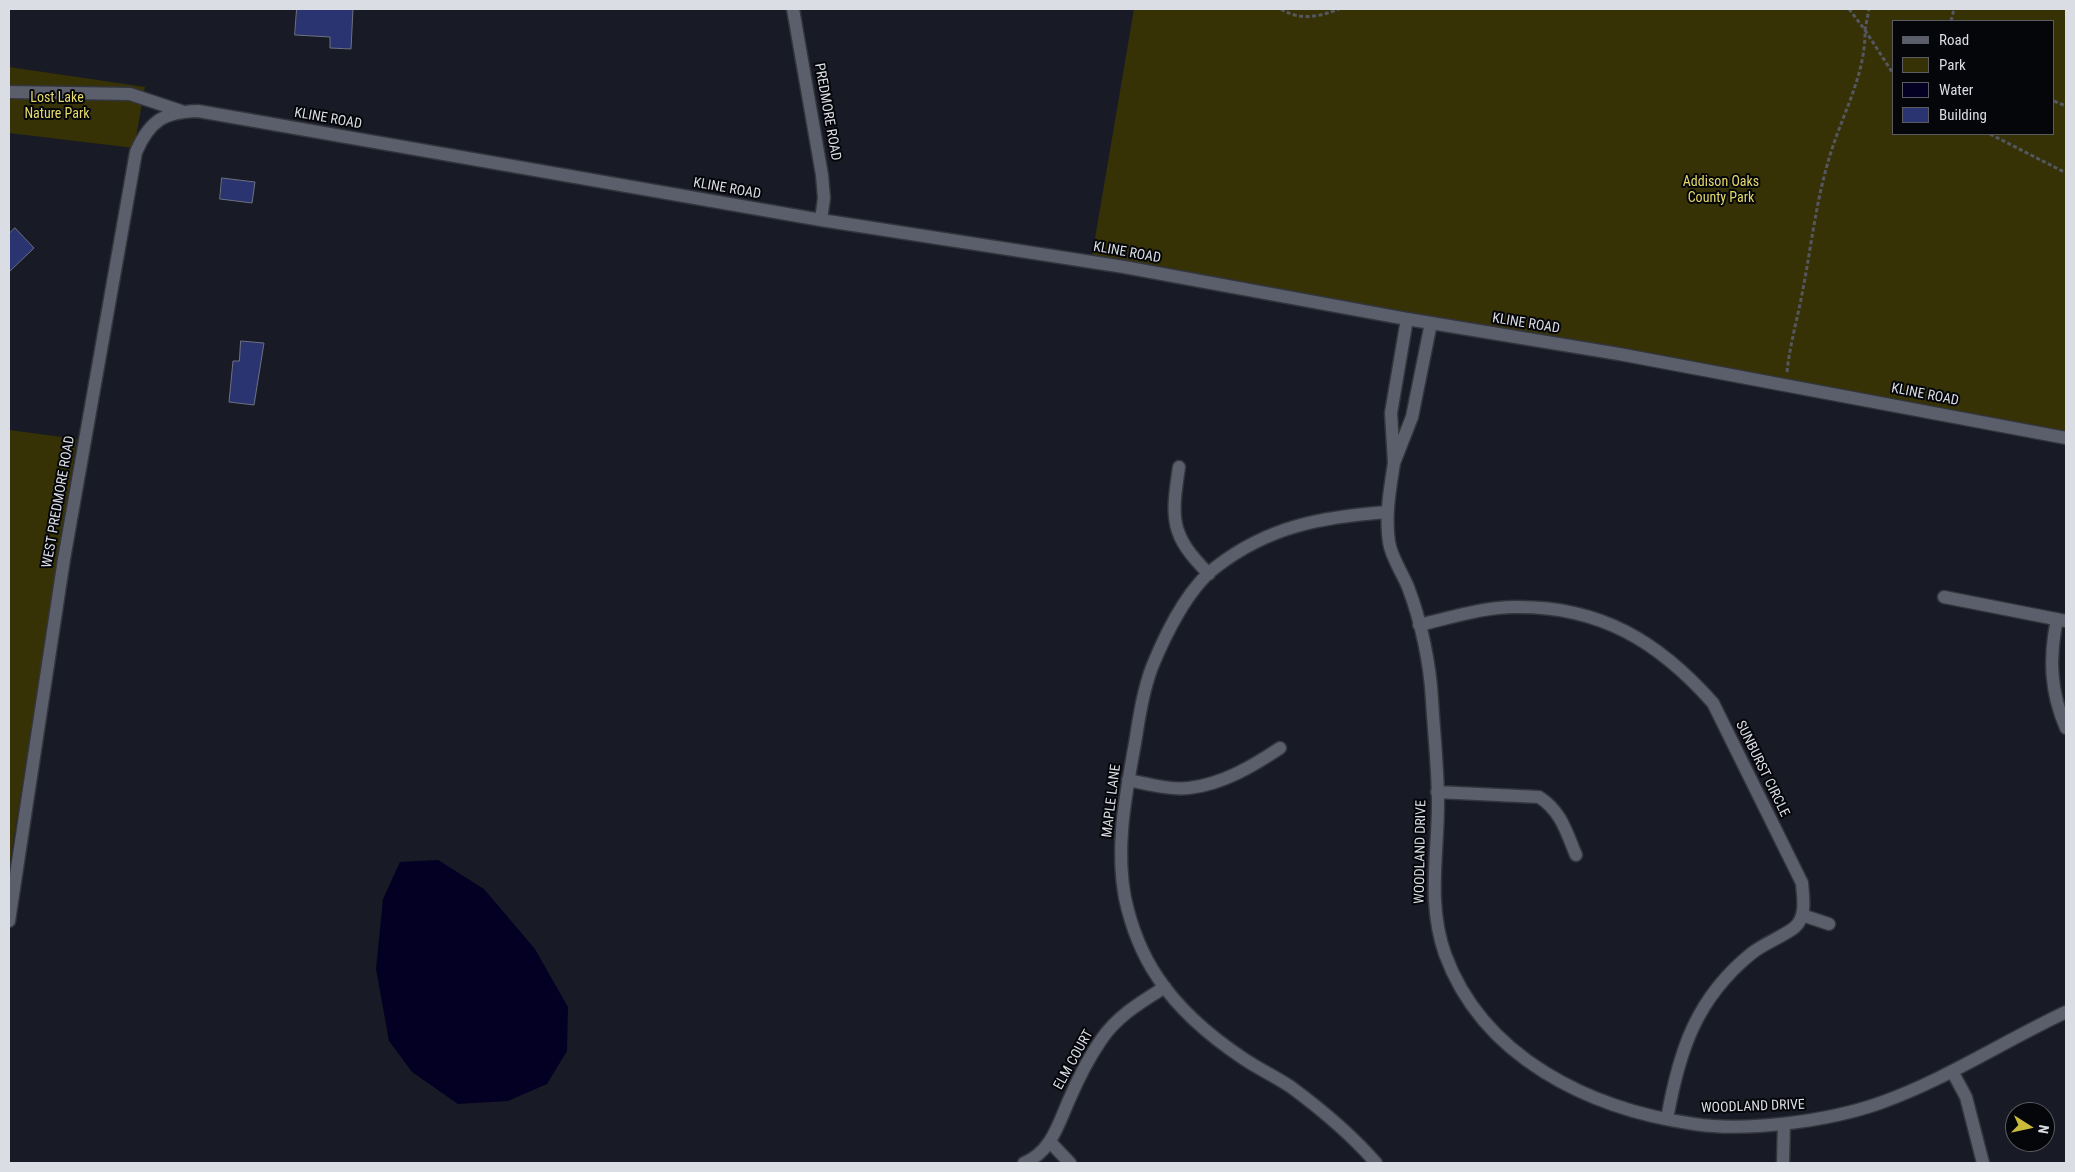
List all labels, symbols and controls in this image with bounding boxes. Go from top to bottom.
legend [1892,20,2055,135]
text: Road [1939,31,1969,49]
text: Park [1939,56,1966,74]
street label: PREDMORE ROAD [810,62,844,162]
text: Water [1939,81,1973,99]
park label: Lost Lake Nature Park [24,90,90,122]
street label: KLINE ROAD [293,105,363,133]
text: Building [1939,106,1987,124]
park label: Addison Oaks County Park [1683,174,1759,206]
street label: KLINE ROAD [692,175,762,203]
street label: KLINE ROAD [1092,239,1162,267]
street label: KLINE ROAD [1491,310,1561,338]
street label: KLINE ROAD [1890,380,1960,410]
street label: WEST PREDMORE ROAD [39,435,79,569]
street label: SUNBURST CIRCLE [1731,718,1793,820]
street label: MAPLE LANE [1099,763,1125,839]
street label: WOODLAND DRIVE [1412,800,1430,904]
street label: ELM COURT [1051,1027,1097,1093]
street label: WOODLAND DRIVE [1701,1097,1805,1117]
north arrow [2005,1102,2055,1152]
text: N [2035,1124,2052,1135]

